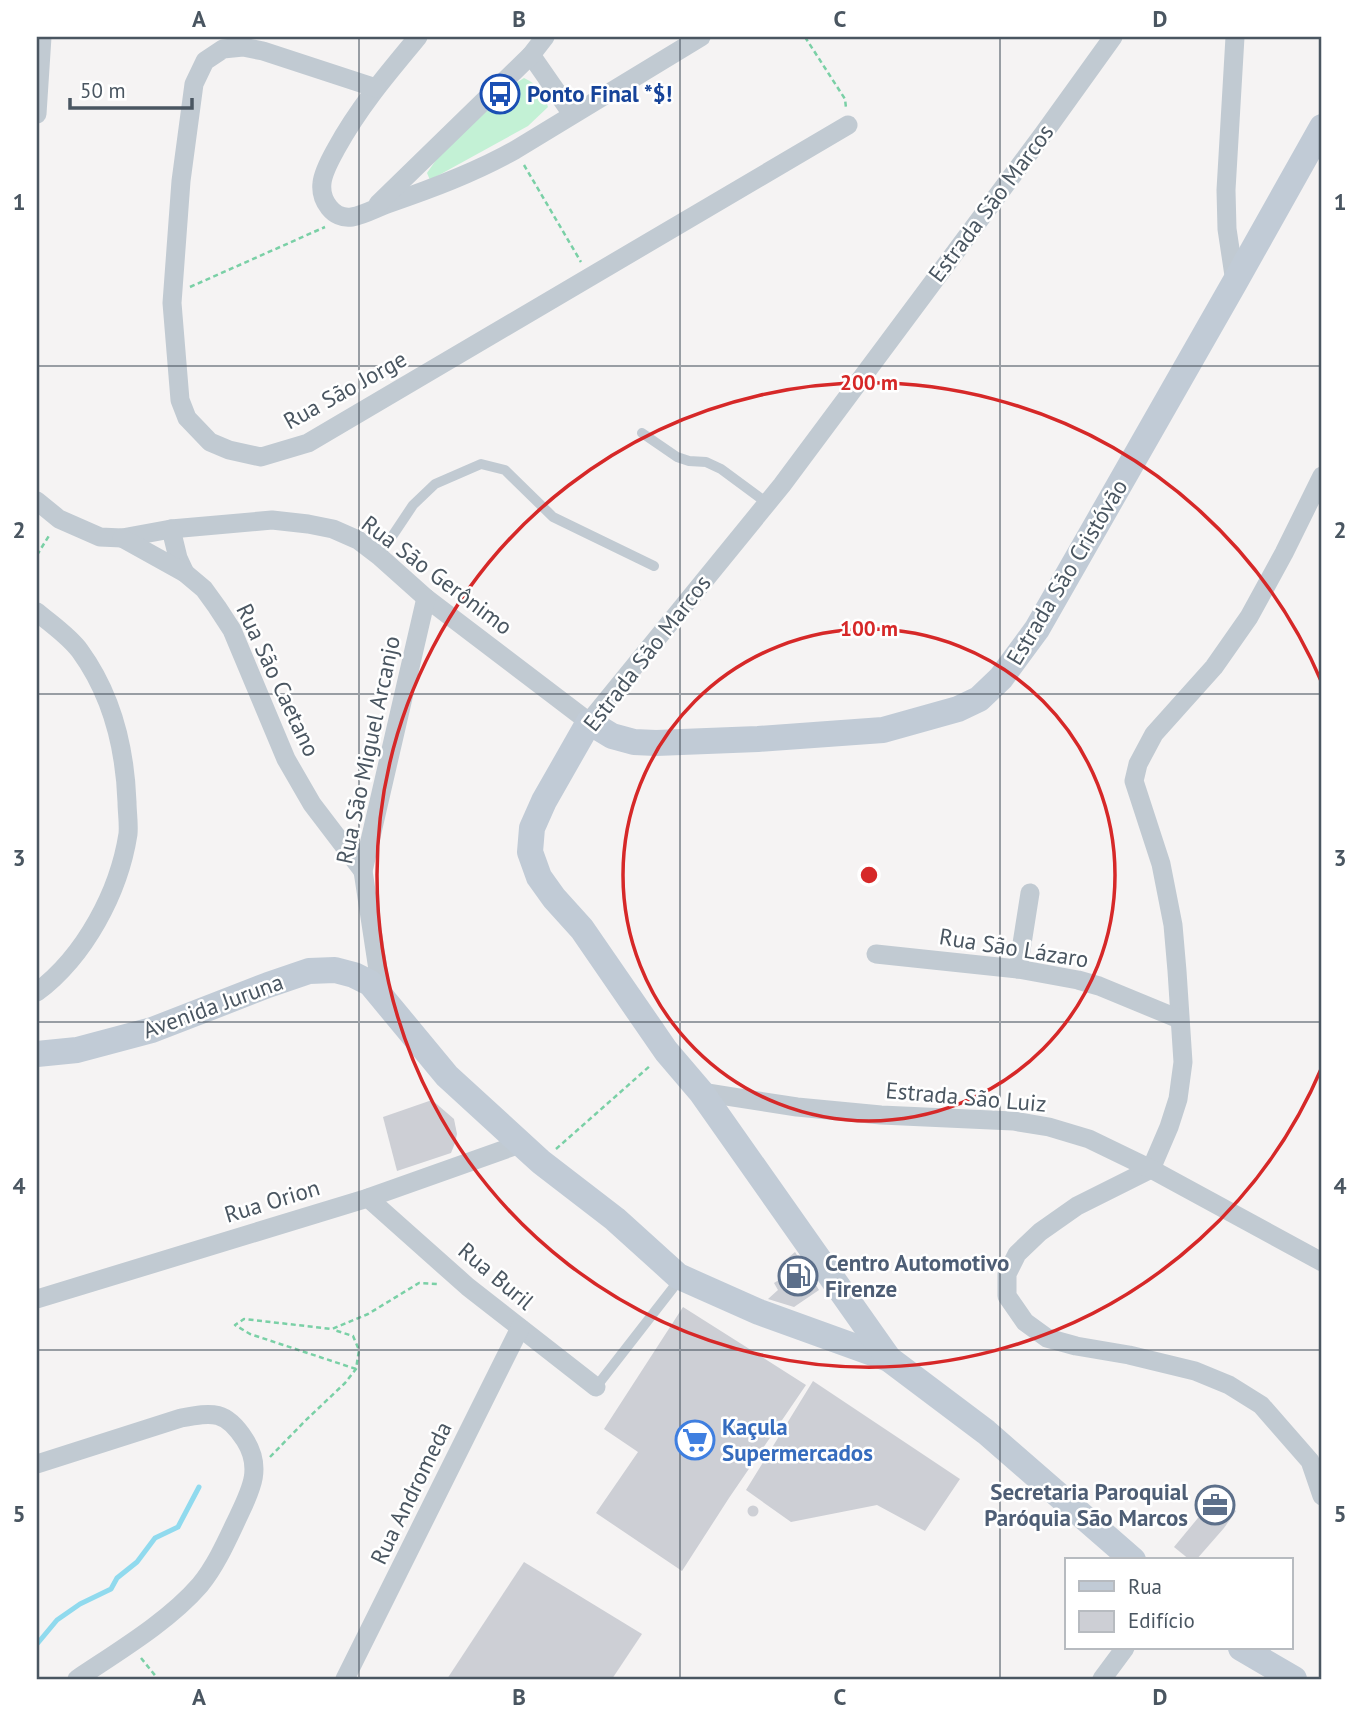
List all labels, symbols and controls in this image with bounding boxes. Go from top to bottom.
text: A [192,4,206,33]
text: B [512,4,526,33]
text: C [834,4,847,33]
text: D [1153,4,1167,33]
scale bar [70,66,192,110]
bus stop icon: Ponto Final *$! [479,73,521,115]
text: 50 m [80,77,126,104]
place label: Ponto Final *$! [527,79,672,108]
street label: Estrada São Marcos [922,118,1059,287]
text: 1 [12,187,26,216]
text: 1 [1333,187,1347,216]
street label: Rua São Jorge [278,344,411,435]
text: 200 m [840,369,898,396]
street label: Estrada São Cristóvão [1000,473,1134,670]
street label: Rua São Gerônimo [356,509,518,641]
text: 2 [12,515,26,544]
text: 2 [1333,515,1347,544]
street label: Estrada São Marcos [577,569,717,737]
street label: Rua São Caetano [230,599,327,761]
text: 100 m [840,615,898,642]
street label: Rua São Miguel Arcanjo [329,633,406,867]
text: 3 [12,843,26,872]
text: 3 [1333,843,1347,872]
centre of rings [857,863,881,887]
street label: Rua São Lázaro [937,921,1091,974]
street label: Avenida Juruna [139,967,287,1044]
street label: Estrada São Luiz [884,1075,1048,1118]
text: 4 [12,1171,26,1200]
text: 4 [1333,1171,1347,1200]
street label: Rua Orion [221,1172,323,1229]
street label: Rua Buril [453,1236,540,1316]
place label: Centro Automotivo Firenze [825,1248,1009,1303]
fuel station icon: Centro Automotivo Firenze [777,1255,819,1297]
place label: Kaçula Supermercados [722,1412,873,1467]
street label: Rua Andromeda [363,1417,458,1569]
supermarket icon: Kaçula Supermercados [674,1419,716,1461]
place label: Secretaria Paroquial Paróquia São Marcos [984,1477,1188,1532]
office icon: Secretaria Paroquial Paróquia São Marcos [1194,1484,1236,1526]
text: 5 [12,1499,26,1528]
text: 5 [1333,1499,1347,1528]
legend [1065,1558,1292,1650]
text: Rua [1128,1573,1162,1600]
text: Edifício [1128,1607,1195,1634]
text: A [192,1682,206,1711]
text: B [512,1682,526,1711]
text: C [834,1682,847,1711]
text: D [1153,1682,1167,1711]

